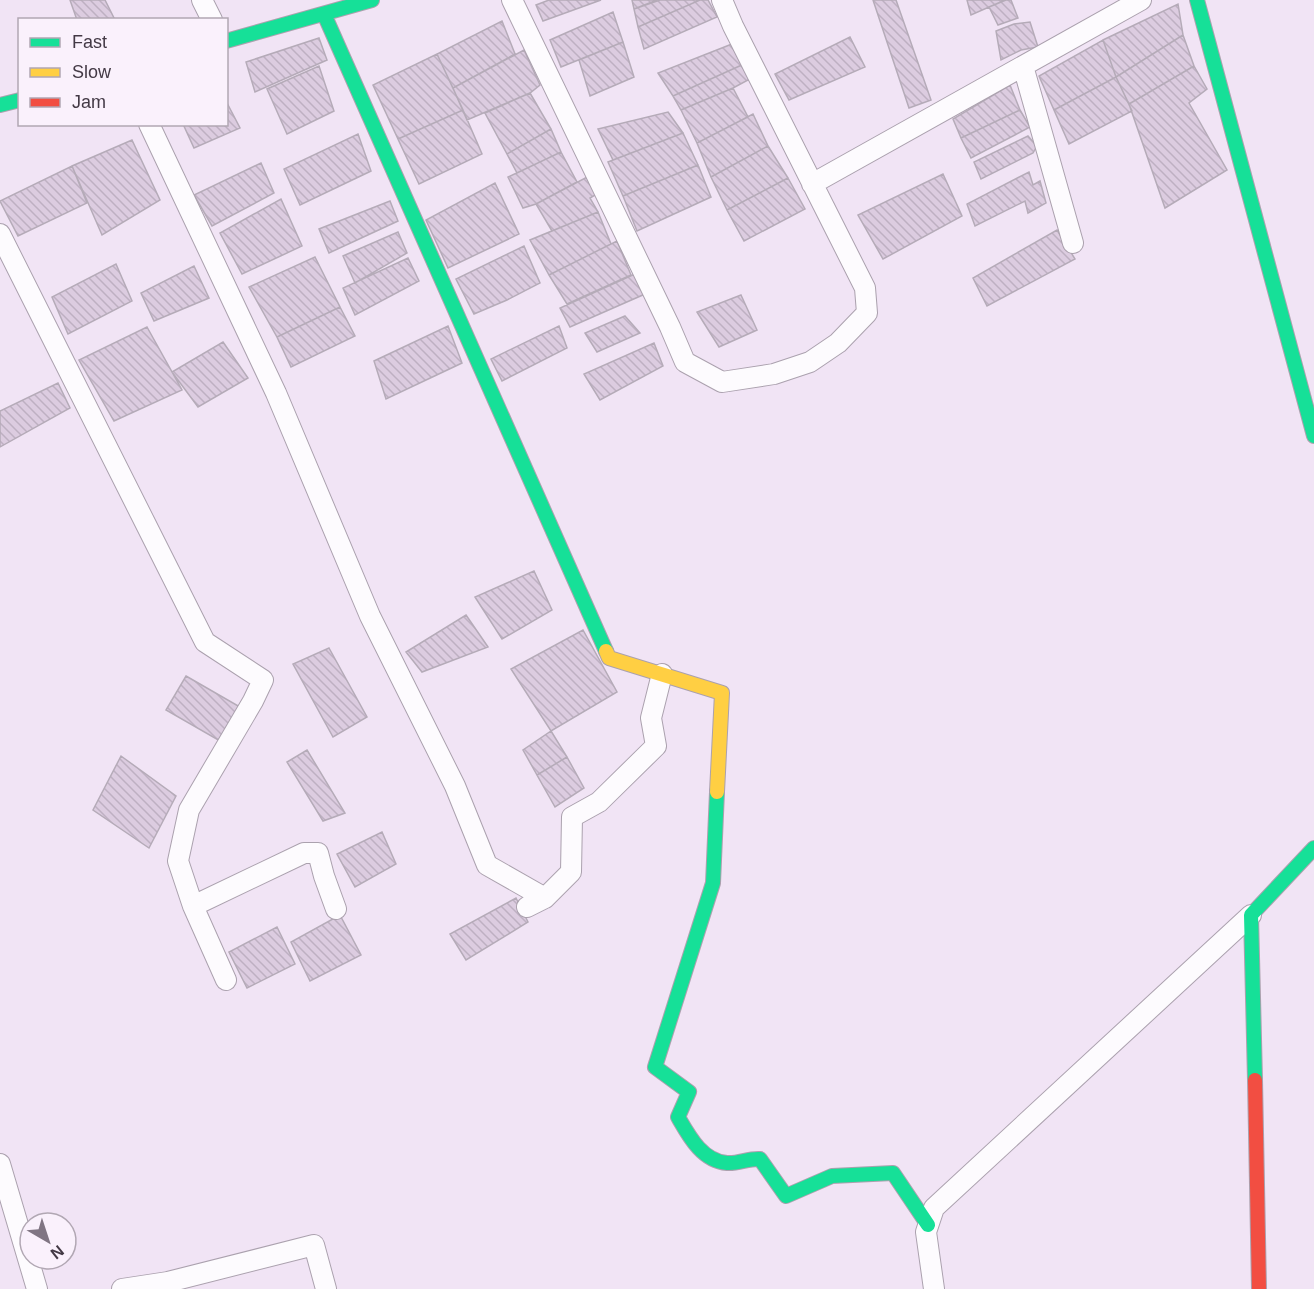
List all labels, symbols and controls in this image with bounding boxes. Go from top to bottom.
legend [18,18,228,126]
text: Fast [72,32,107,52]
text: Slow [72,62,112,82]
text: Jam [72,92,106,112]
north arrow [18,1211,78,1271]
text: N [47,1242,67,1263]

